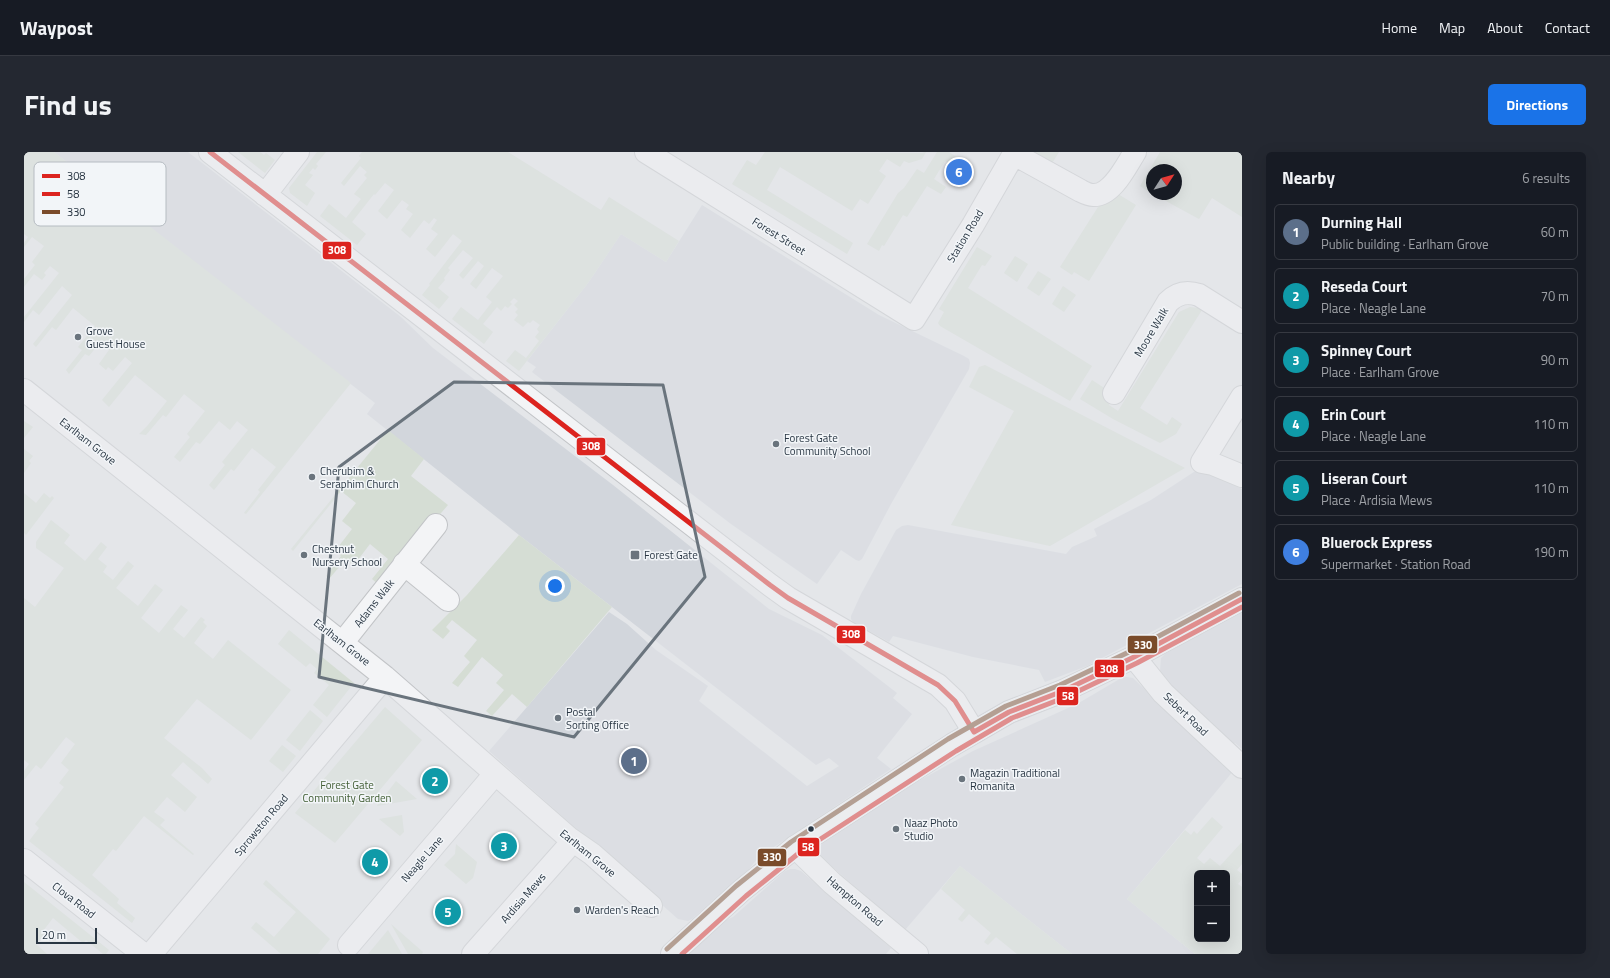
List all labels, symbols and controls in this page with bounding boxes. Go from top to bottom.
text: Waypost [20,13,93,42]
text: Home [1382,17,1417,38]
text: Map [1439,17,1465,38]
text: About [1487,17,1523,38]
text: Contact [1545,17,1590,38]
text: Find us [24,83,112,126]
button: Directions [1488,84,1586,125]
pin: 6 [946,157,972,187]
legend [34,162,166,226]
north arrow [1146,164,1182,200]
text: Nearby [1282,165,1335,191]
text: 308 [67,168,85,184]
text: 6 results [1522,168,1570,188]
text: 58 [67,186,79,202]
text: 330 [67,204,85,220]
street label: Station Road [943,206,987,266]
text: Durning Hall [1321,211,1402,234]
street label: Forest Street [749,213,809,259]
text: 1 [1292,222,1300,242]
text: 60 m [1541,222,1569,242]
text: Public building · Earlham Grove [1321,234,1489,254]
line badge: 308 [322,241,352,260]
text: 308 [328,242,346,258]
text: Reseda Court [1321,275,1407,298]
text: 2 [1292,286,1300,306]
text: 70 m [1541,286,1569,306]
text: Place · Neagle Lane [1321,298,1426,318]
street label: Moore Walk [1130,304,1172,360]
place label: Grove Guest House [86,323,146,352]
marker: Grove Guest House [73,332,83,342]
text: Spinney Court [1321,339,1411,362]
text: 3 [1292,350,1300,370]
text: 90 m [1541,350,1569,370]
text: Place · Earlham Grove [1321,362,1439,382]
text: Erin Court [1321,403,1386,426]
street label: Earlham Grove [56,414,120,468]
text: 4 [1292,414,1300,434]
text: 110 m [1533,414,1569,434]
text: Place · Neagle Lane [1321,426,1426,446]
place label: Forest Gate Community School [784,430,871,459]
line badge: 308 [576,437,606,456]
text: 308 [582,438,600,454]
marker: Forest Gate Community School [771,439,781,449]
place label: Cherubim & Seraphim Church [320,463,399,492]
text: Liseran Court [1321,467,1407,490]
marker: Cherubim & Seraphim Church [307,472,317,482]
text: 5 [1292,478,1300,498]
text: 110 m [1533,478,1569,498]
text: Place · Ardisia Mews [1321,490,1432,510]
text: Bluerock Express [1321,531,1432,554]
place label: Chestnut Nursery School [312,541,382,570]
text: 6 [1292,542,1300,562]
text: 190 m [1533,542,1569,562]
place label: Forest Gate [644,547,698,563]
marker: Forest Gate [629,549,641,561]
marker: Chestnut Nursery School [299,550,309,560]
text: Supermarket · Station Road [1321,554,1471,574]
street label: Adams Walk [350,575,398,631]
your location [545,576,565,596]
street label: Earlham Grove [310,615,374,669]
line badge: 308 [836,625,866,644]
text: 308 [842,626,860,642]
line badge: 330 [1127,635,1158,654]
text: 330 [1134,637,1152,653]
line badge: 308 [1094,659,1125,678]
text: 308 [1100,661,1118,677]
line badge: 58 [1056,686,1079,706]
text: 58 [1062,688,1074,704]
street label: Sebert Road [1160,689,1212,740]
place label: Postal Sorting Office [566,704,630,733]
marker: Postal Sorting Office [553,713,563,723]
pin: 1 [621,746,647,776]
place label: Magazin Traditional Romanita [970,765,1060,794]
pin: 2 [422,766,448,796]
marker: Magazin Traditional Romanita [957,774,967,784]
park label: Forest Gate Community Garden [302,777,392,806]
street label: Sprowston Road [230,790,292,859]
place label: Naaz Photo Studio [904,815,958,844]
unlabelled marker [806,824,816,834]
marker: Naaz Photo Studio [891,824,901,834]
street label: Earlham Grove [557,825,620,881]
pin: 3 [491,831,517,861]
street label: Neagle Lane [397,832,447,886]
line badge: 58 [797,837,820,857]
text: 58 [802,839,814,855]
pin: 4 [362,847,388,877]
line badge: 330 [757,848,787,867]
text: 330 [763,849,781,865]
street label: Ardisia Mews [497,869,549,927]
map controls [1194,870,1230,942]
button: + [1194,870,1230,906]
street label: Hampton Road [823,872,887,930]
street label: Clova Road [49,878,99,922]
pin: 5 [435,897,461,927]
place label: Warden's Reach [585,902,659,918]
marker: Warden's Reach [572,905,582,915]
button: − [1194,906,1230,942]
scale bar [36,926,97,945]
text: 20 m [42,927,66,943]

